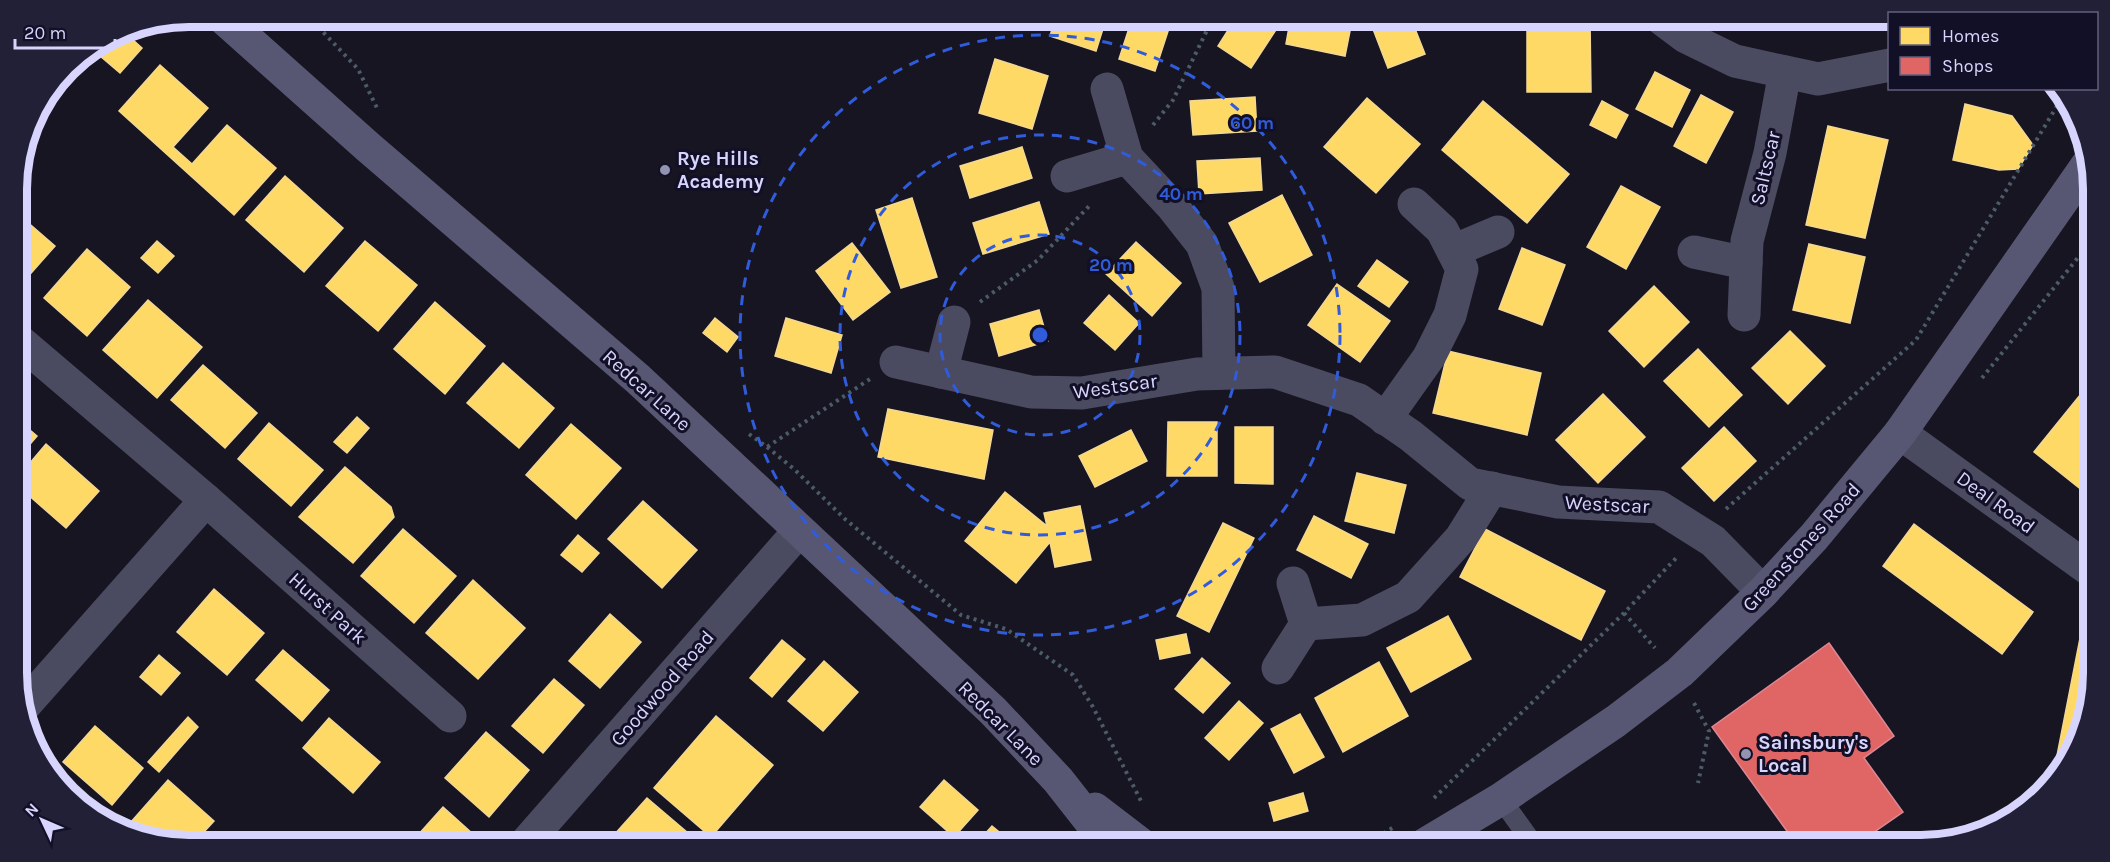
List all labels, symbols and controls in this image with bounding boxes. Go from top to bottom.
scale bar [15,12,116,50]
legend [1888,12,2098,90]
text: 20 m [24,22,66,44]
text: Homes [1942,25,1999,47]
text: Shops [1942,55,1994,77]
text: 60 m [1230,112,1274,134]
street label: Saltscar [1746,128,1785,207]
place label: Rye Hills Academy [677,147,764,193]
marker: Rye Hills Academy [658,163,672,177]
text: 40 m [1159,183,1203,205]
text: 20 m [1089,254,1133,276]
centre of rings [1030,325,1050,345]
street label: Redcar Lane [598,345,695,436]
street label: Westscar [1072,369,1159,404]
street label: Deal Road [1952,466,2039,538]
street label: Greenstones Road [1738,478,1865,616]
street label: Westscar [1564,491,1651,518]
street label: Hurst Park [284,568,371,649]
street label: Goodwood Road [606,626,719,751]
street label: Redcar Lane [953,676,1048,771]
place label: Sainsbury's Local [1758,731,1869,777]
marker: Sainsbury's Local [1739,747,1753,761]
north arrow [12,790,72,850]
text: N [21,799,42,821]

